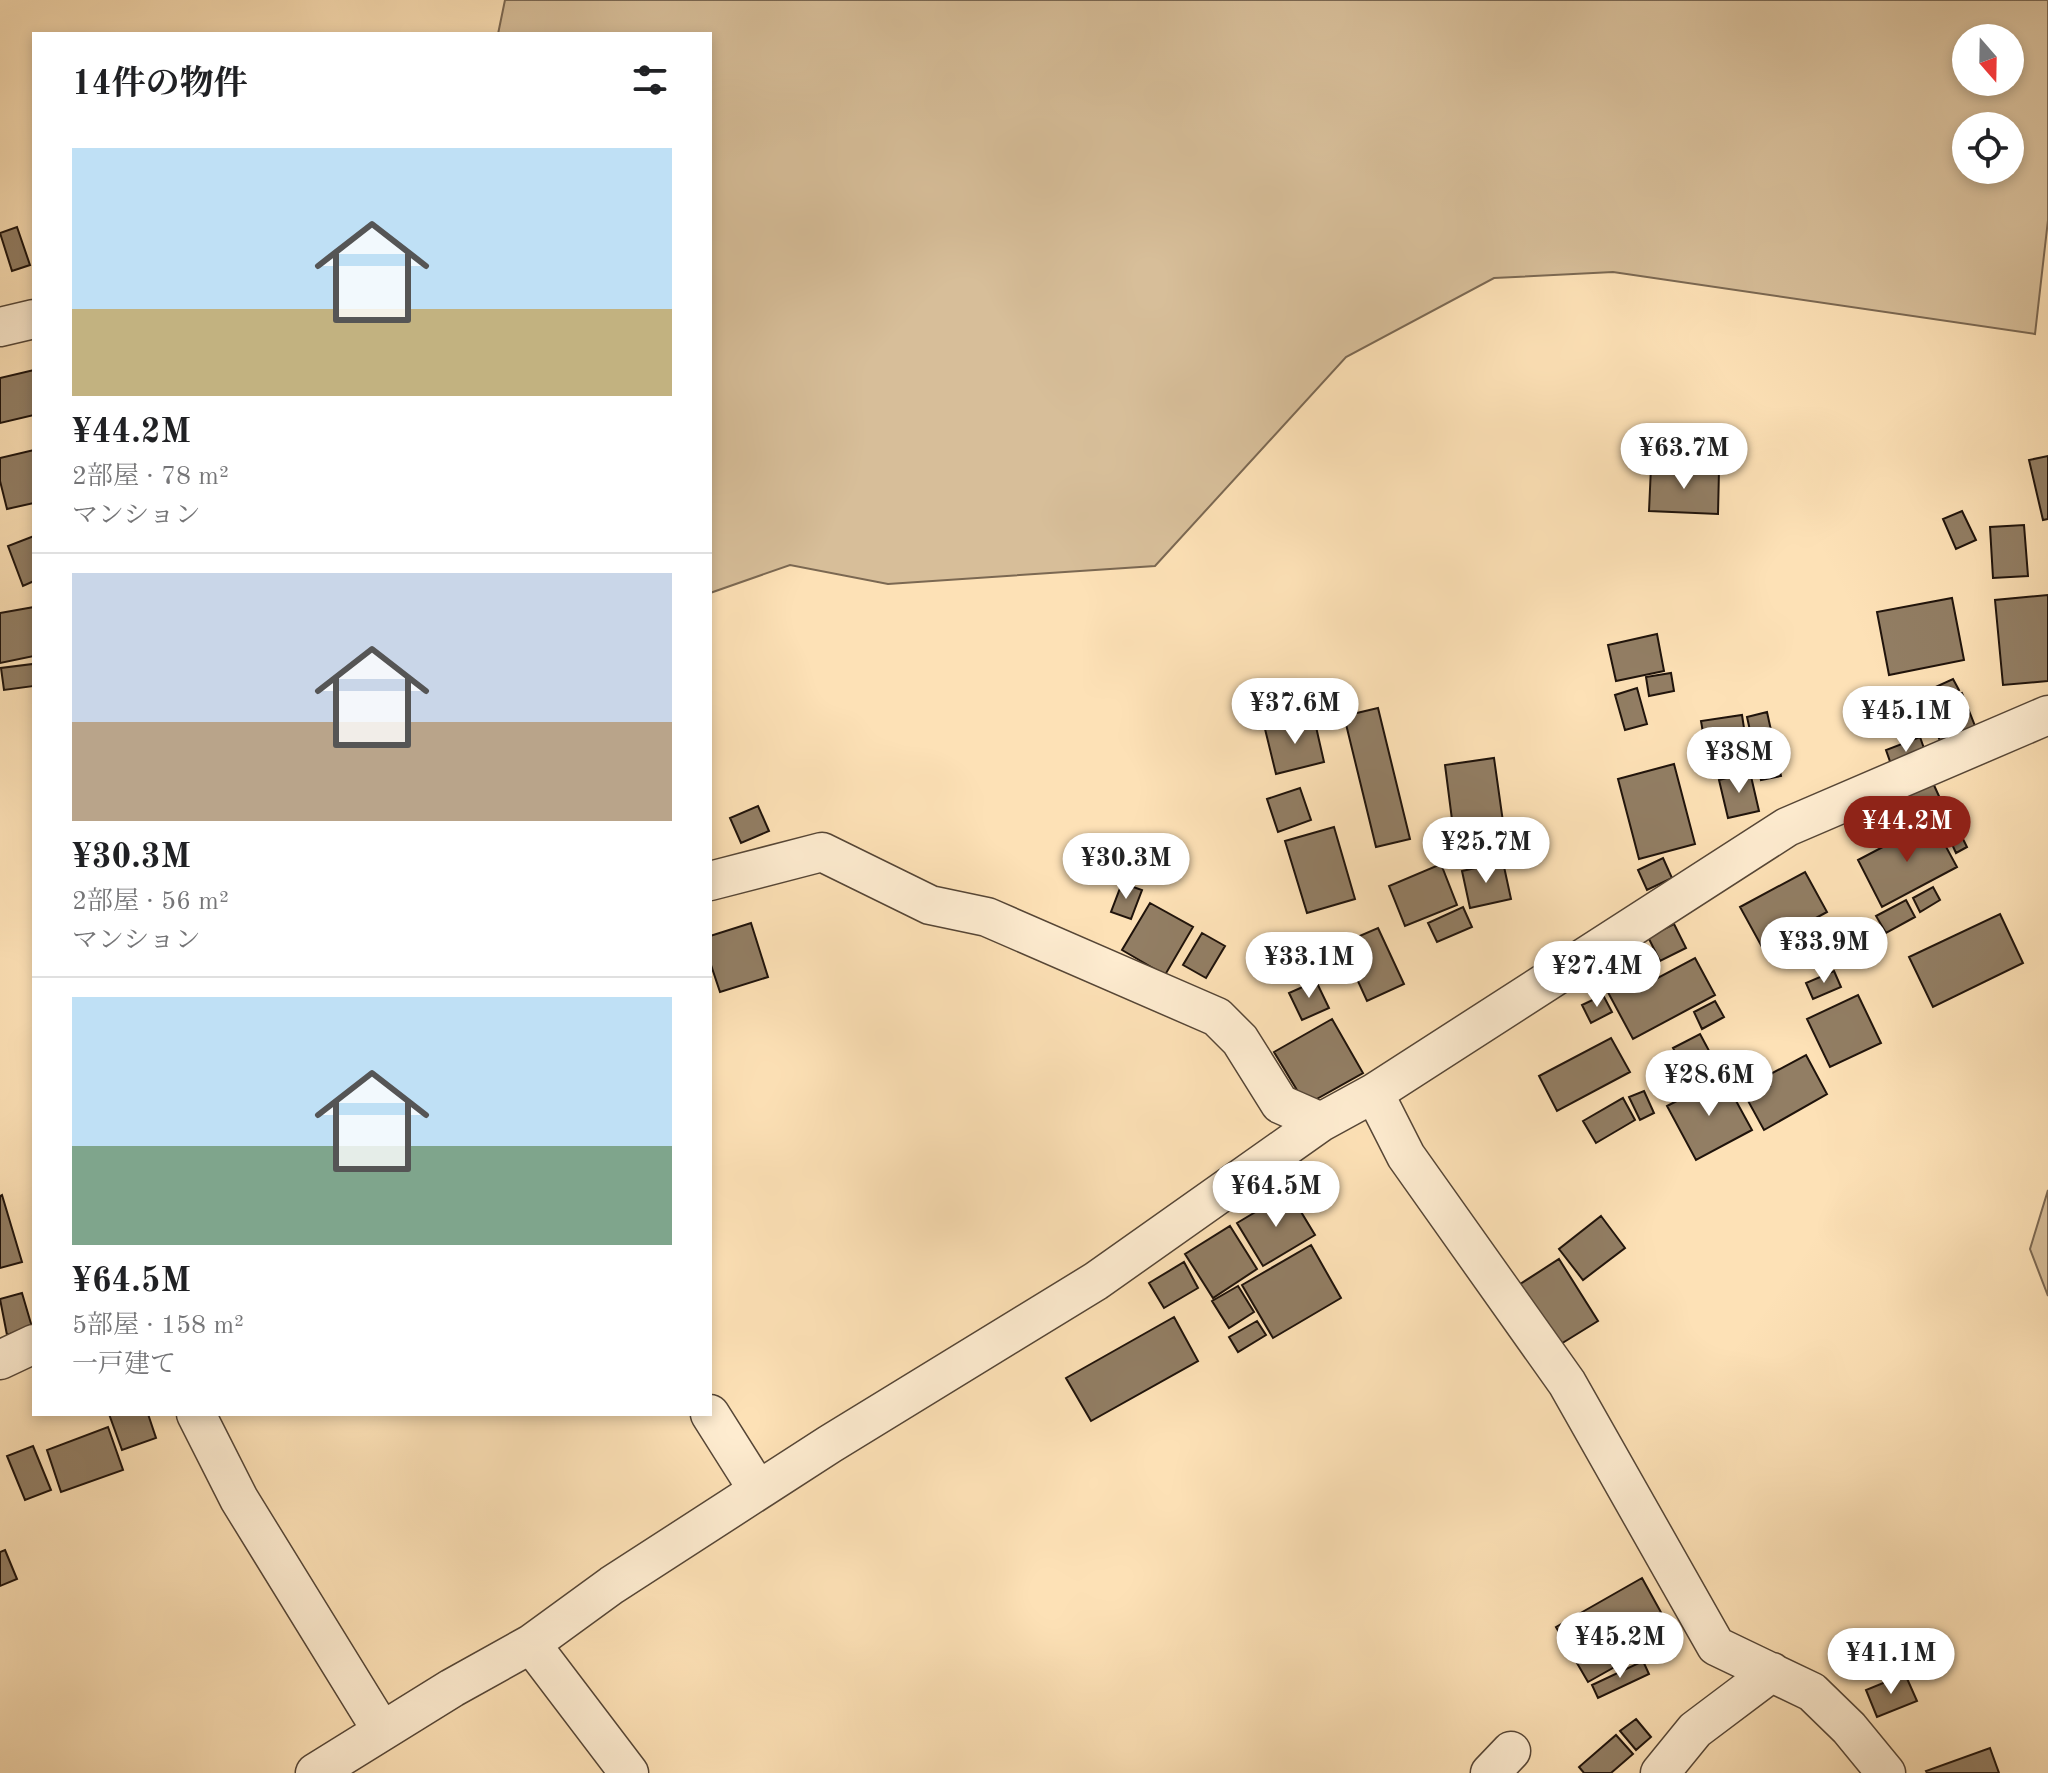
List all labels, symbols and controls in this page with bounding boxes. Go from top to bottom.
north arrow [1952,24,2024,96]
map controls [1952,24,2024,184]
icon: filters [628,58,672,102]
text: 14件の物件 [72,68,247,102]
button: locate [1952,112,2024,184]
icon: home [300,200,444,344]
text: ¥44.2M [72,416,191,450]
pin: ¥63.7M [1619,423,1749,491]
text: ¥63.7M [1639,436,1729,462]
text: 2部屋 · 78 m² [72,464,229,490]
text: マンション [72,503,201,529]
icon: home [300,625,444,769]
pin: ¥37.6M [1230,678,1360,746]
pin: ¥45.1M [1841,686,1971,754]
text: ¥37.6M [1250,691,1340,717]
text: ¥45.1M [1861,699,1951,725]
pin: ¥38M [1692,727,1786,795]
text: ¥38M [1705,740,1773,766]
pin: ¥44.2M [1842,796,1972,864]
text: ¥44.2M [1862,809,1952,835]
pin: ¥25.7M [1421,817,1551,885]
text: ¥25.7M [1441,830,1531,856]
pin: ¥30.3M [1061,833,1191,901]
text: ¥30.3M [72,841,191,875]
text: ¥30.3M [1081,846,1171,872]
text: 2部屋 · 56 m² [72,889,229,915]
pin: ¥33.9M [1759,917,1889,985]
text: マンション [72,928,201,954]
text: ¥33.9M [1779,930,1869,956]
pin: ¥33.1M [1244,932,1374,1000]
pin: ¥27.4M [1532,941,1662,1009]
text: ¥33.1M [1264,945,1354,971]
text: ¥27.4M [1552,954,1642,980]
icon: home [300,1049,444,1193]
pin: ¥28.6M [1644,1050,1774,1118]
text: ¥28.6M [1664,1063,1754,1089]
pin: ¥64.5M [1211,1161,1341,1229]
text: ¥64.5M [1231,1174,1321,1200]
text: ¥64.5M [72,1265,191,1299]
text: 5部屋 · 158 m² [72,1313,244,1339]
text: 一戸建て [72,1352,176,1378]
pin: ¥45.2M [1555,1612,1685,1680]
text: ¥45.2M [1575,1625,1665,1651]
pin: ¥41.1M [1826,1628,1956,1696]
text: ¥41.1M [1846,1641,1936,1667]

